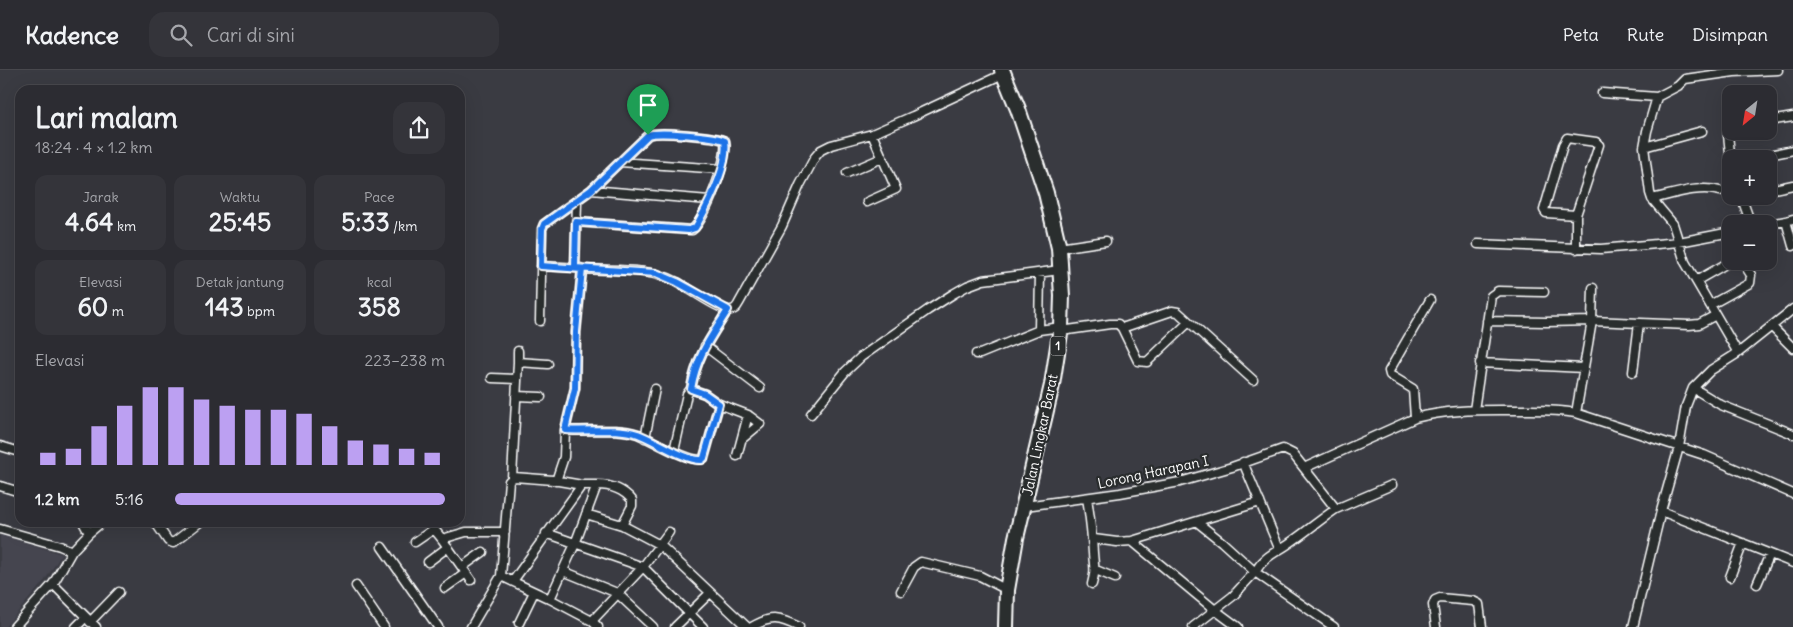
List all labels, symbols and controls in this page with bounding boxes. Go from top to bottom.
search box [149,12,499,57]
text: Kadence [25,20,119,50]
icon: search [167,21,195,49]
text: Cari di sini [207,23,295,47]
text: Peta [1563,23,1599,46]
text: Rute [1627,23,1664,46]
text: Disimpan [1692,23,1768,46]
pin [627,84,669,135]
north arrow [1722,85,1778,140]
map controls [1722,85,1777,270]
icon: arrive [634,91,662,119]
text: Lari malam [35,100,178,136]
button: share [393,102,445,154]
text: 18:24 · 4 × 1.2 km [35,137,152,157]
button: + [1722,150,1777,205]
text: Jarak [83,188,119,206]
text: Waktu [220,188,260,206]
text: Pace [364,188,395,206]
text: 4.64 [65,206,114,238]
text: 25:45 [209,206,271,238]
text: 5:33 [341,206,390,238]
button: − [1722,215,1777,270]
text: km [114,217,136,235]
text: /km [390,217,417,235]
text: Elevasi [79,273,122,291]
text: Detak jantung [196,273,284,291]
text: kcal [367,273,392,291]
text: 60 [77,291,108,323]
text: 143 [205,291,244,323]
text: 358 [358,291,401,323]
text: m [108,302,124,320]
text: bpm [244,302,275,320]
road number: 1 [1050,336,1066,356]
text: Elevasi [35,350,84,370]
text: 223–238 m [364,350,445,370]
street label: Jalan Lingkar Barat [1018,372,1062,497]
street label: Lorong Harapan I [1096,451,1210,493]
text: 1.2 km [35,489,79,509]
text: 5:16 [115,489,143,509]

